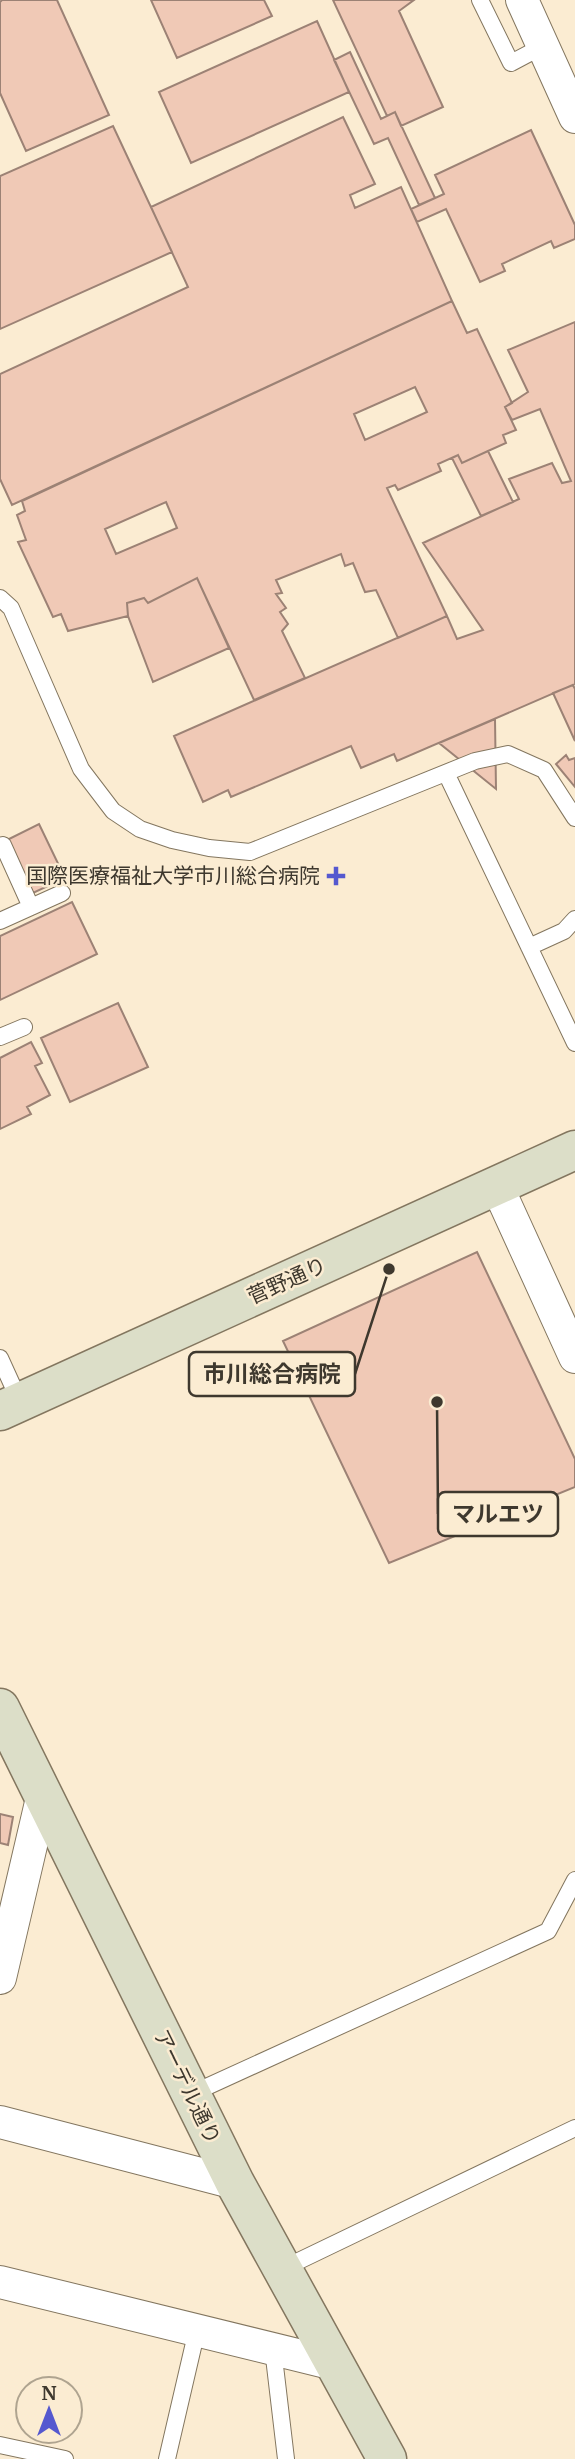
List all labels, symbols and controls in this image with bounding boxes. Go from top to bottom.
place label: 国際医療福祉大学市川総合病院 [26,862,320,889]
marker: 国際医療福祉大学市川総合病院 [326,866,346,886]
street label: 菅野通り [243,1251,331,1310]
callout: 市川総合病院 [189,1352,355,1396]
text: 市川総合病院 [203,1359,341,1388]
callout: マルエツ [438,1492,558,1536]
text: マルエツ [452,1499,544,1528]
street label: アーデル通り [148,2025,227,2149]
north arrow [14,2375,84,2445]
text: N [41,2381,57,2405]

